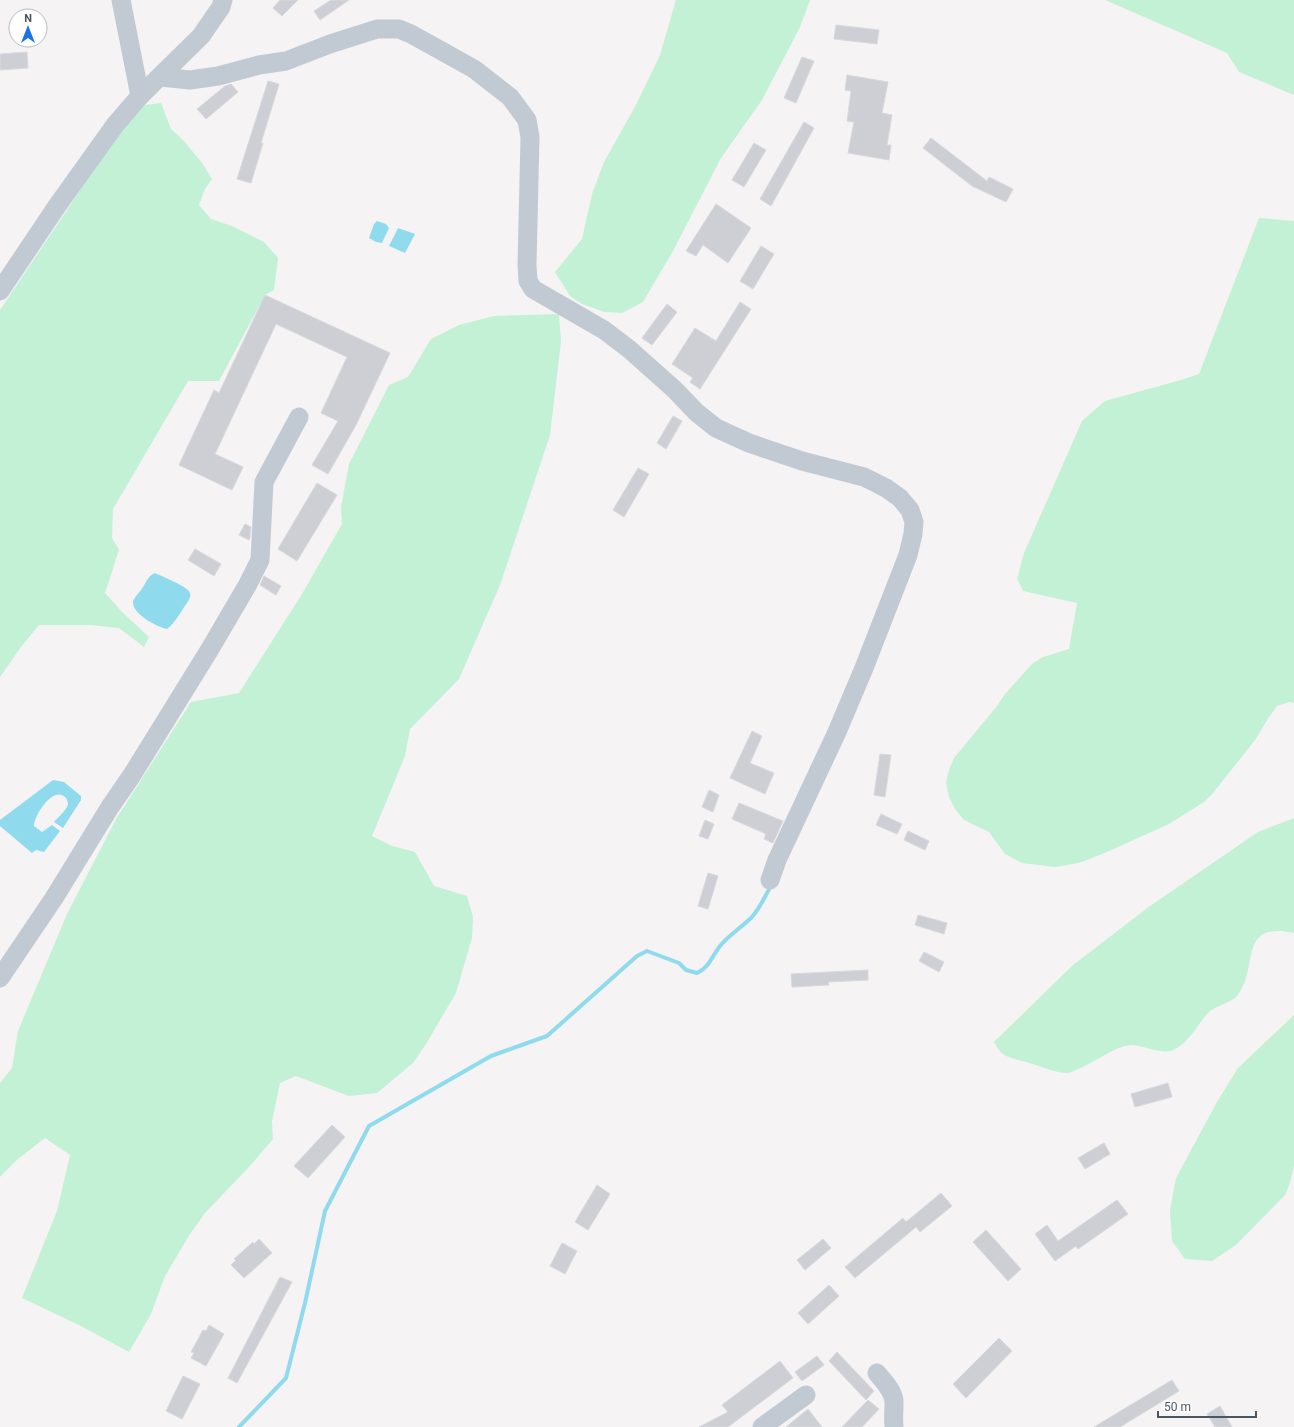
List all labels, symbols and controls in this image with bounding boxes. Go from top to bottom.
north arrow [8,8,48,48]
text: N [24,12,32,25]
scale bar [1158,1393,1256,1419]
text: 50 m [1164,1400,1191,1414]

